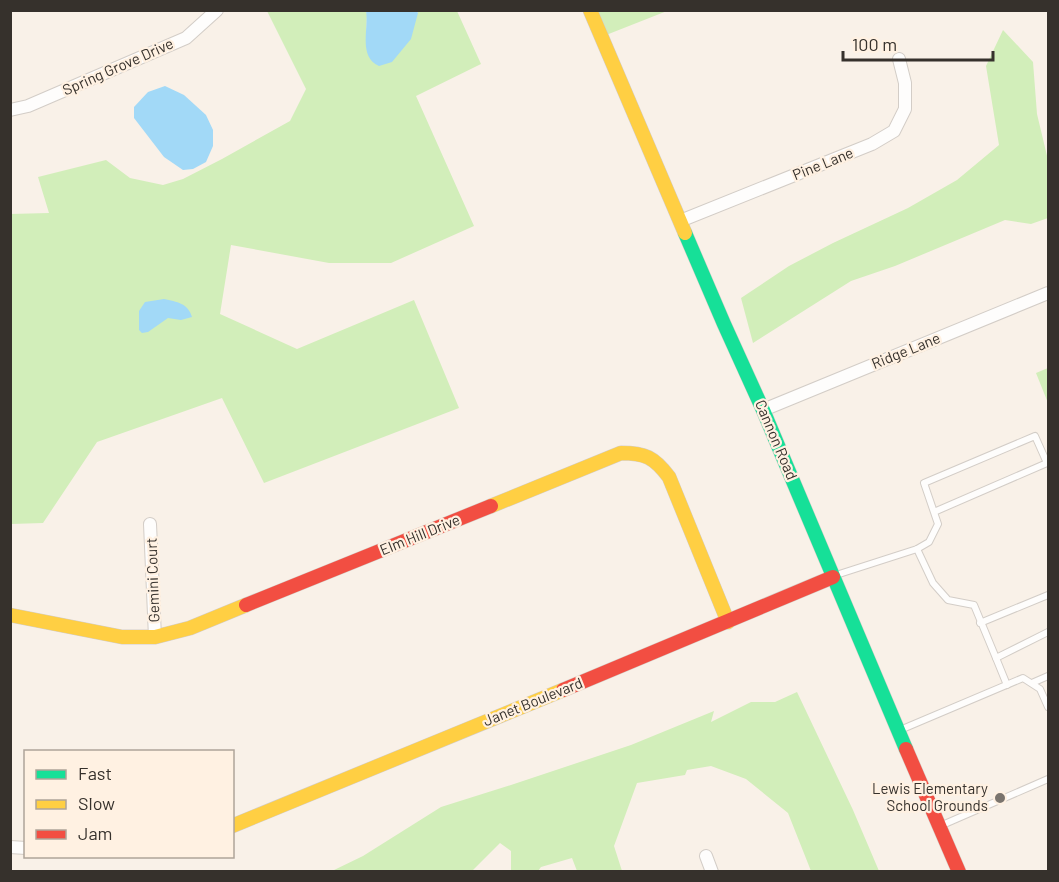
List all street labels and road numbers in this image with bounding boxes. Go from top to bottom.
street label: Spring Grove Drive [59,34,176,99]
street label: Pine Lane [790,143,856,183]
street label: Ridge Lane [869,328,943,372]
street label: Cannon Road [752,397,802,482]
street label: Elm Hill Drive [377,510,462,558]
street label: Gemini Court [142,537,162,623]
street label: Janet Boulevard [480,673,585,729]

